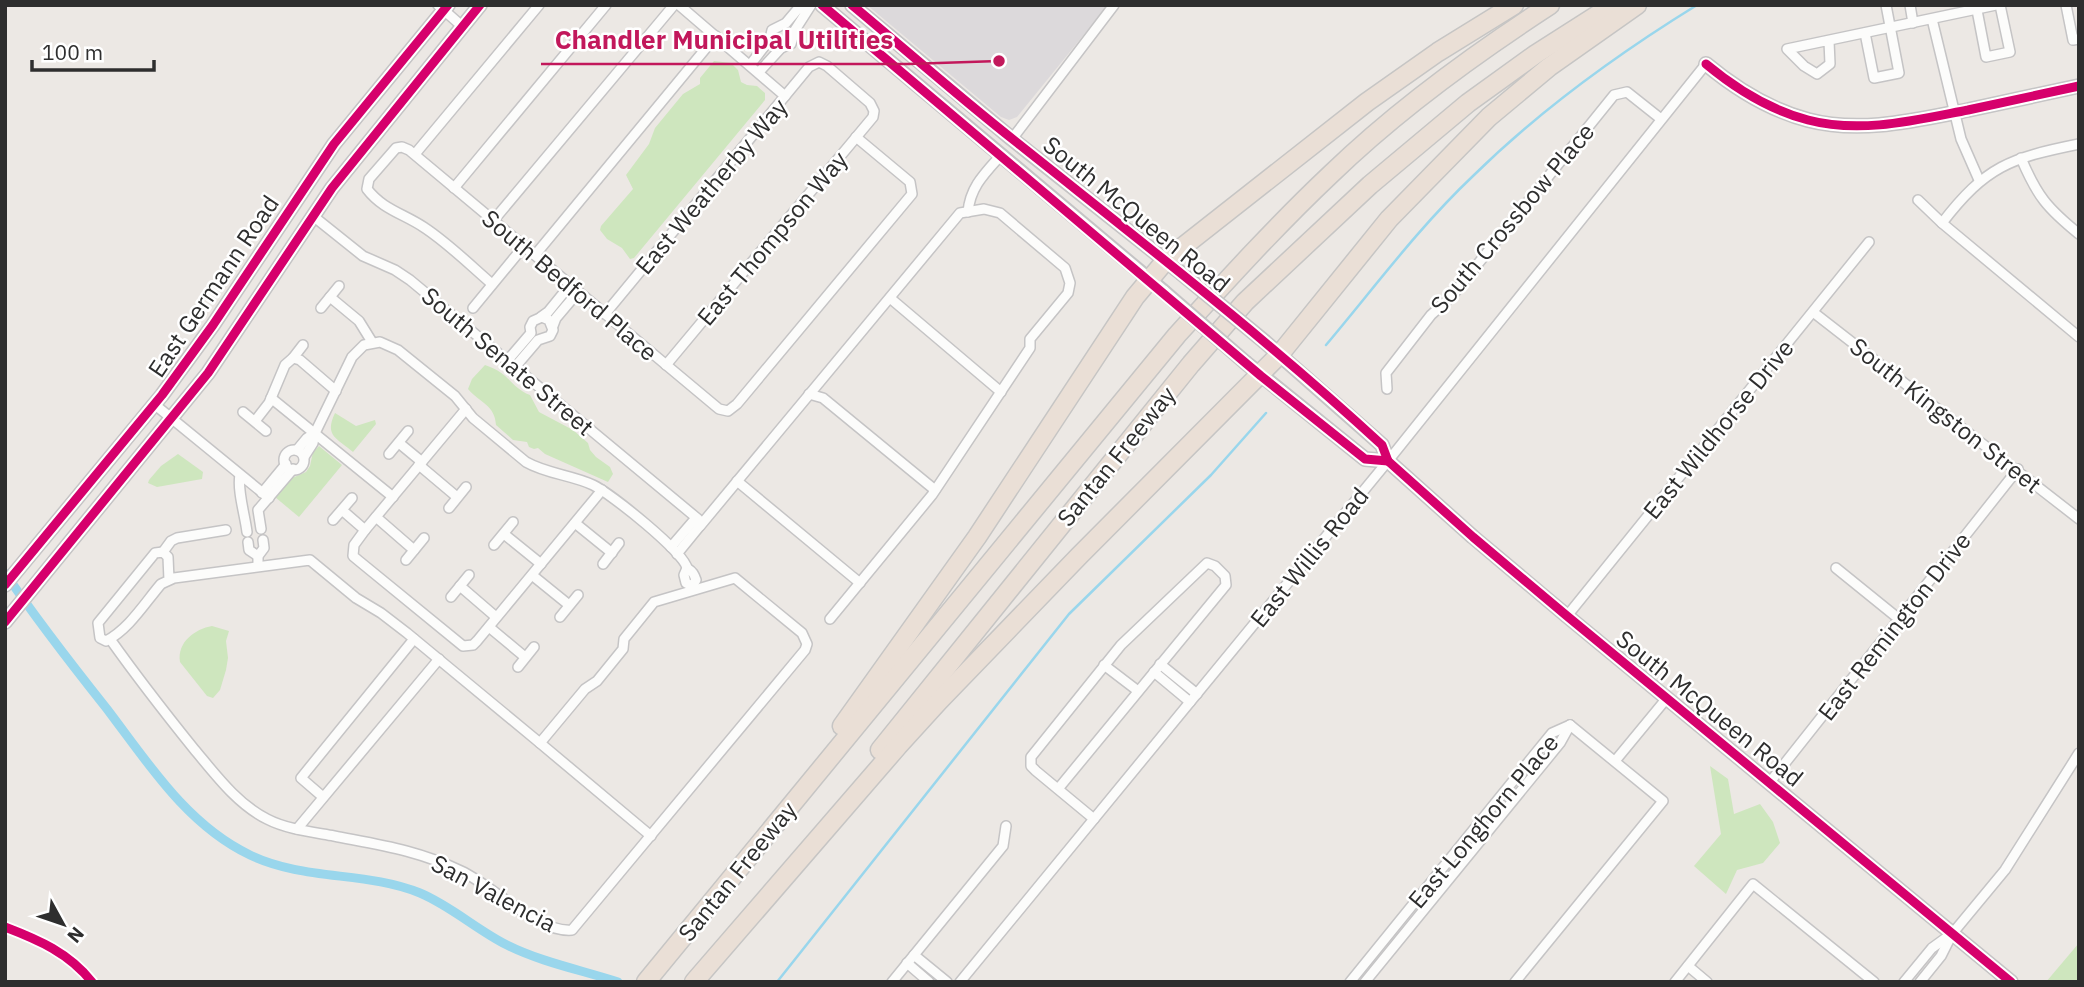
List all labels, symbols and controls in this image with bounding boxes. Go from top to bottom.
callout: Chandler Municipal Utilities [541,17,908,64]
text: Chandler Municipal Utilities [555,22,893,56]
scale bar [32,28,154,72]
text: 100 m [42,38,103,66]
street label: East Weatherby Way [628,91,794,281]
street label: South Crossbow Place [1423,116,1601,320]
street label: South McQueen Road [1037,129,1237,299]
street label: East Thompson Way [690,144,854,332]
street label: East Germann Road [140,189,286,383]
street label: South Bedford Place [475,202,665,368]
street label: South Senate Street [415,280,601,442]
street label: South Kingston Street [1844,330,2048,500]
street label: East Wildhorse Drive [1636,333,1800,525]
street label: Santan Freeway [1050,379,1182,533]
street label: East Willis Road [1243,480,1375,634]
street label: East Remington Drive [1810,525,1978,727]
street label: South McQueen Road [1610,623,1810,793]
street label: East Longhorn Place [1401,727,1565,915]
street label: Santan Freeway [671,794,803,948]
street label: San Valencia [426,847,562,939]
north arrow [28,889,98,959]
text: N [62,922,90,948]

